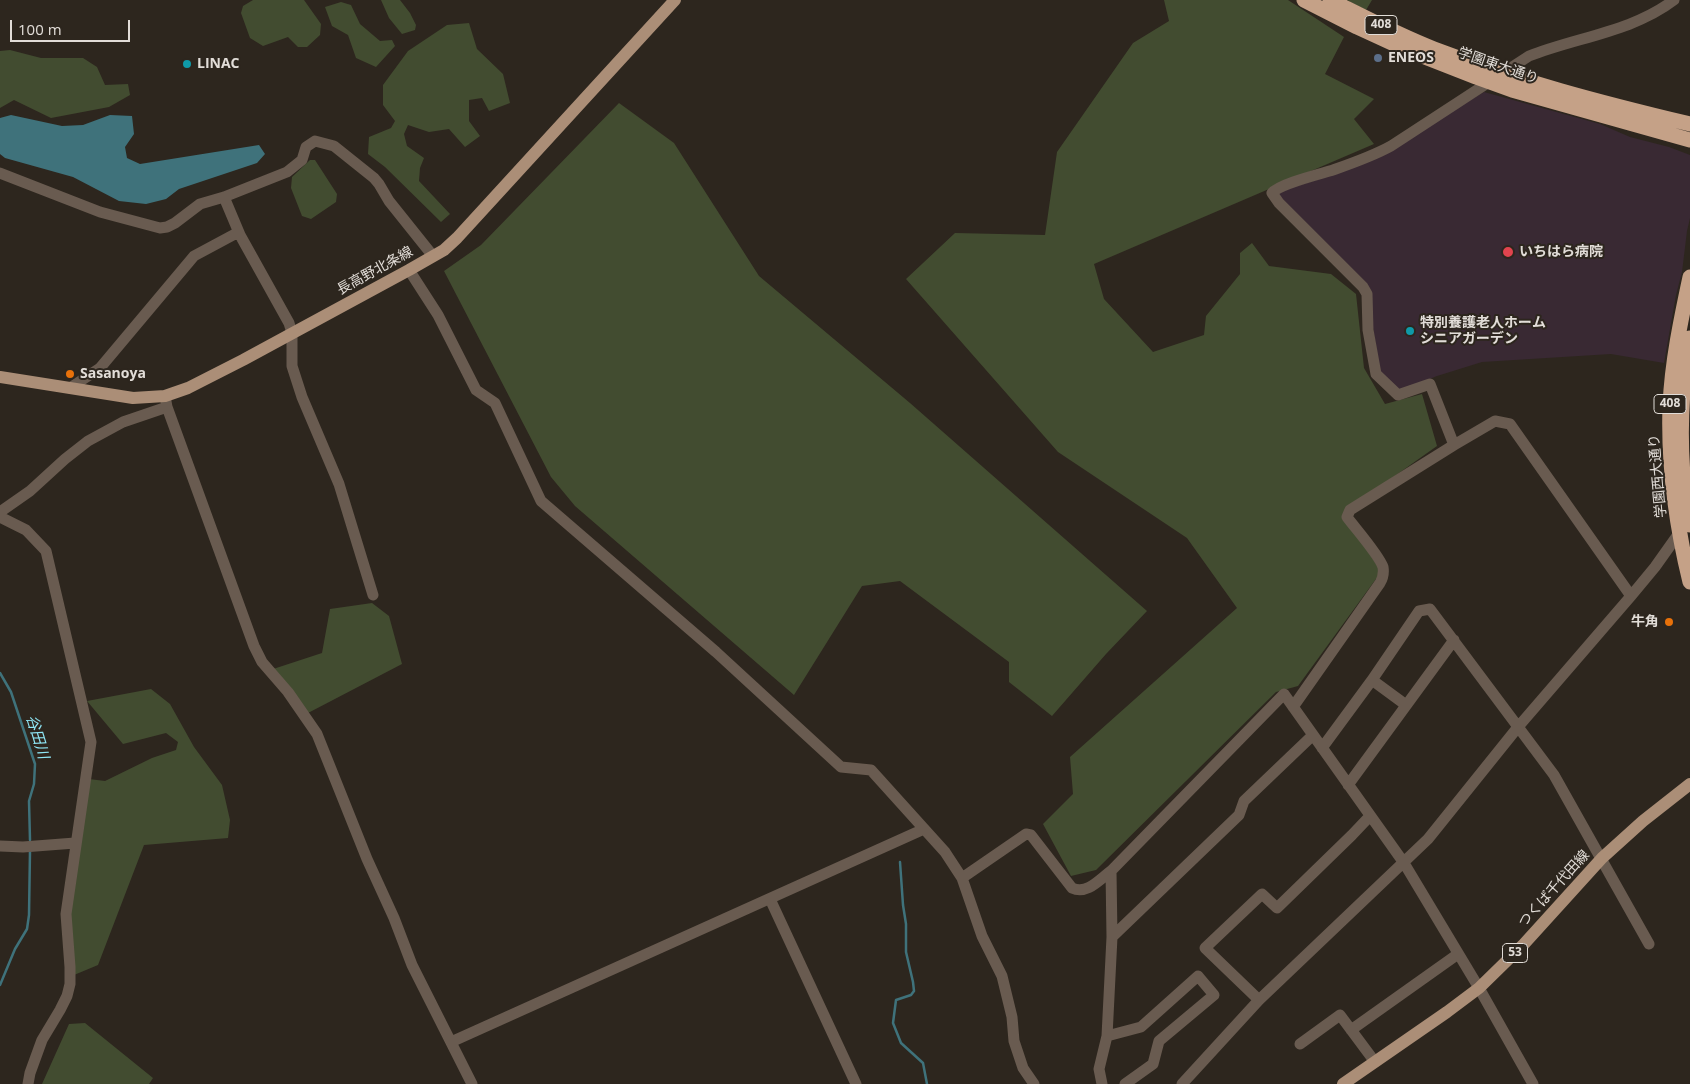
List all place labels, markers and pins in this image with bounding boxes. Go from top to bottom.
place label: ENEOS [1388,50,1434,66]
marker: ENEOS [1372,52,1384,64]
place label: LINAC [197,56,240,72]
marker: LINAC [181,58,193,70]
place label: いちはら病院 [1519,244,1603,260]
marker: いちはら病院 [1501,245,1515,259]
place label: 特別養護老人ホーム シニアガーデン [1420,315,1546,348]
marker: 特別養護老人ホーム シニアガーデン [1404,325,1416,337]
place label: Sasanoya [80,366,146,382]
marker: Sasanoya [64,368,76,380]
place label: 牛角 [1631,614,1659,630]
marker: 牛角 [1663,616,1675,628]

